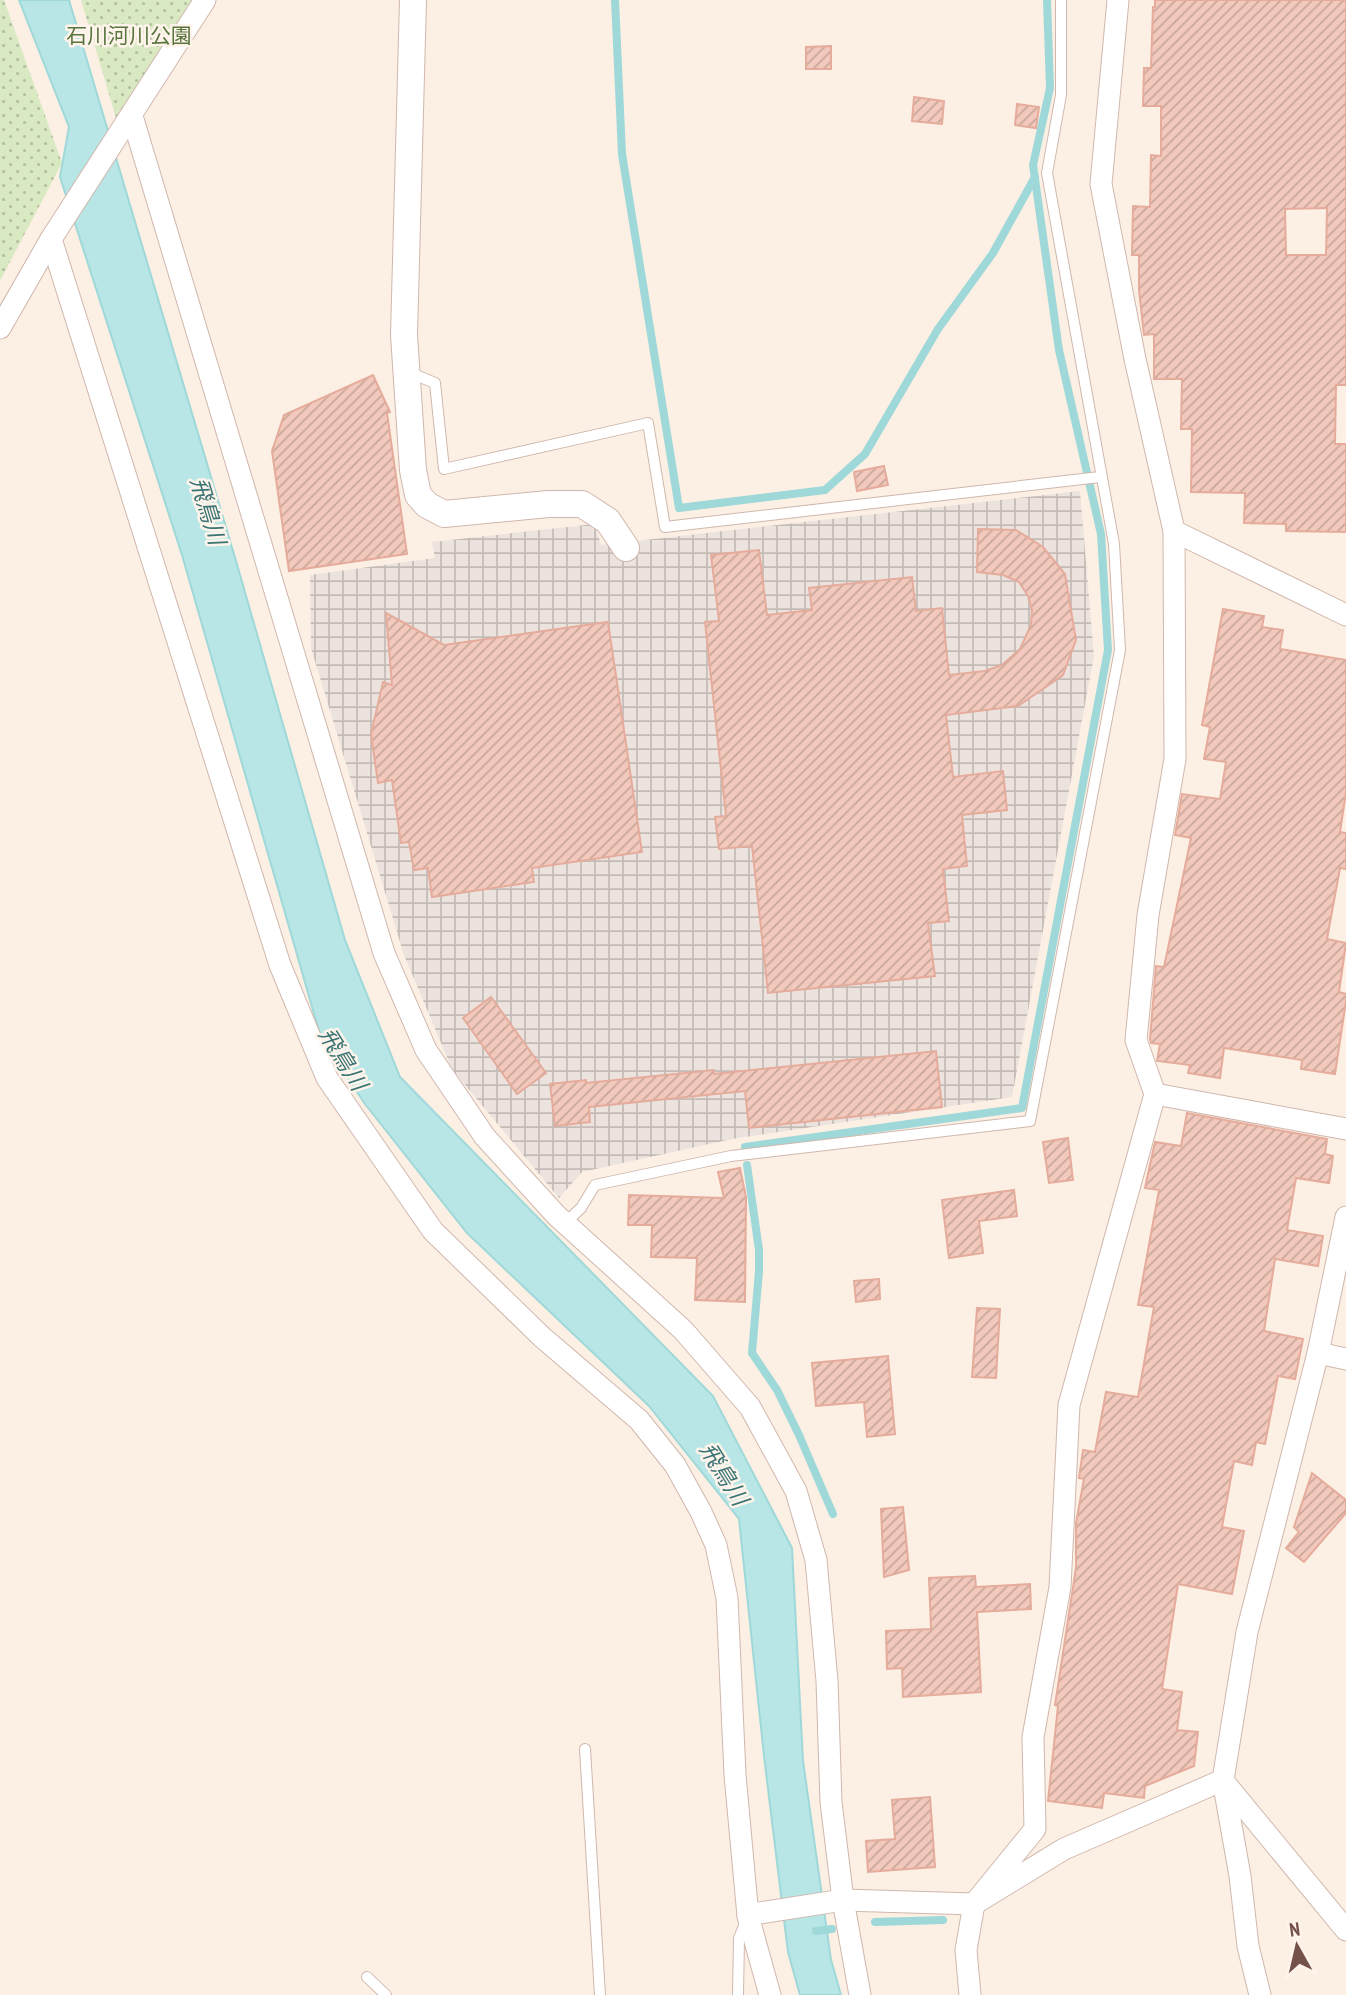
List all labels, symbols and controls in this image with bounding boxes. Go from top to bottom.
park label: 石川河川公園 [66,22,192,49]
water label: 飛鳥川 [185,474,233,551]
water label: 飛鳥川 [313,1022,376,1098]
water label: 飛鳥川 [694,1437,757,1513]
north arrow [1262,1911,1332,1981]
text: N [1288,1917,1301,1942]

